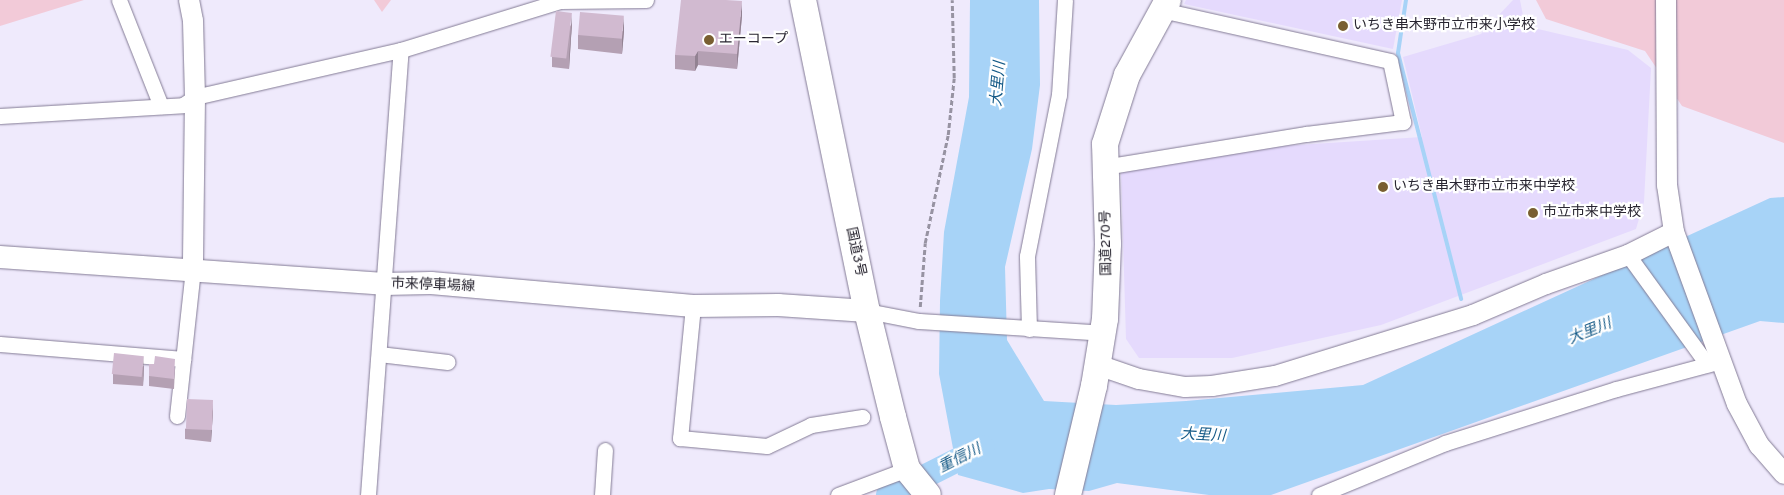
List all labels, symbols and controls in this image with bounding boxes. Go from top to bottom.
place label: いちき串木野市立市来小学校 [1353,18,1535,34]
marker: いちき串木野市立市来小学校 [1337,20,1349,32]
place label: エーコープ [719,32,789,48]
marker: エーコープ [703,34,715,46]
water label: 大里川 [988,61,1010,107]
place label: いちき串木野市立市来中学校 [1393,179,1575,195]
marker: いちき串木野市立市来中学校 [1377,181,1389,193]
place label: 市立市来中学校 [1543,205,1641,221]
marker: 市立市来中学校 [1527,207,1539,219]
street label: 国道270号 [1098,210,1116,276]
street label: 国道3号 [842,226,868,278]
street label: 市来停車場線 [391,276,475,296]
water label: 大里川 [1566,315,1614,349]
water label: 大里川 [1180,426,1226,446]
water label: 重信川 [936,441,984,477]

